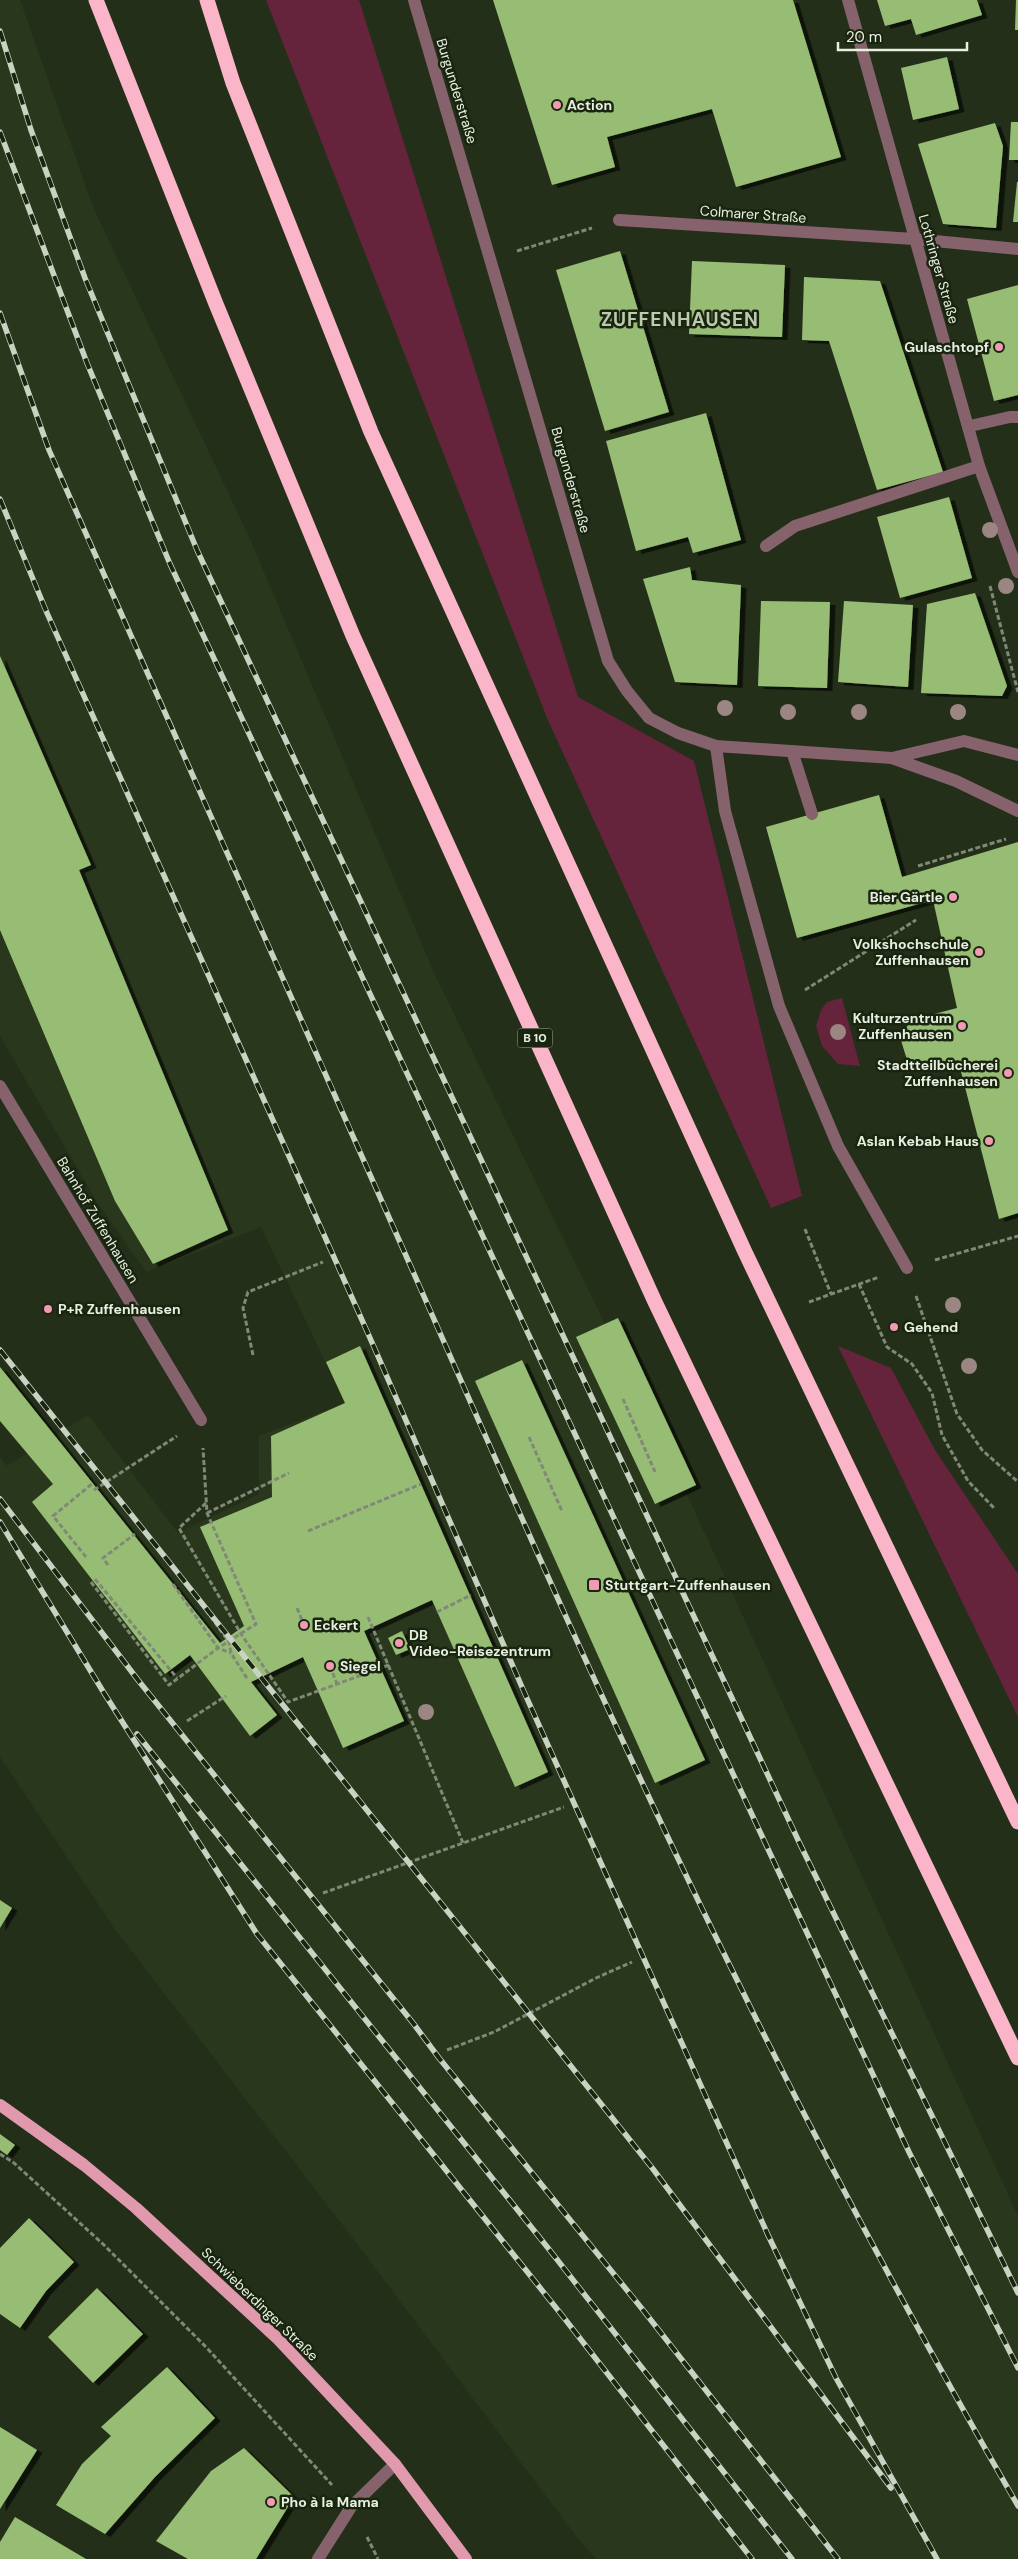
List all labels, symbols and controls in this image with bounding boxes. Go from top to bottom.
scale bar [838,20,967,52]
text: 20 m [846,27,882,47]
street label: Burgunderstraße [432,36,482,146]
place label: Action [567,96,612,114]
marker: Action [551,99,563,111]
street label: Colmarer Straße [699,201,807,227]
street label: Lothringer Straße [915,212,963,326]
district label: ZUFFENHAUSEN [601,307,759,332]
place label: Gulaschtopf [904,338,989,356]
marker: Gulaschtopf [993,341,1005,353]
street label: Burgunderstraße [547,425,595,535]
place label: Bier Gärtle [870,888,943,906]
marker: Bier Gärtle [947,891,959,903]
place label: Volkshochschule Zuffenhausen [853,935,969,969]
marker: Volkshochschule Zuffenhausen [973,946,985,958]
place label: Kulturzentrum Zuffenhausen [853,1009,952,1043]
marker: Kulturzentrum Zuffenhausen [956,1020,968,1032]
road number: B 10 [518,1028,552,1048]
place label: Stadtteilbücherei Zuffenhausen [877,1056,998,1090]
marker: Stadtteilbücherei Zuffenhausen [1002,1067,1014,1079]
place label: Aslan Kebab Haus [857,1132,979,1150]
marker: Aslan Kebab Haus [983,1135,995,1147]
street label: Bahnhof Zuffenhausen [53,1153,143,1287]
place label: P+R Zuffenhausen [58,1300,181,1318]
marker: P+R Zuffenhausen [42,1303,54,1315]
place label: Gehend [904,1318,958,1336]
marker: Gehend [888,1321,900,1333]
place label: Stuttgart-Zuffenhausen [605,1576,771,1594]
marker: Stuttgart-Zuffenhausen [587,1578,601,1592]
place label: Eckert [314,1616,358,1634]
marker: Eckert [298,1619,310,1631]
place label: DB Video-Reisezentrum [409,1626,551,1660]
marker: DB Video-Reisezentrum [393,1637,405,1649]
place label: Siegel [340,1657,381,1675]
marker: Siegel [324,1660,336,1672]
street label: Schwieberdinger Straße [198,2243,322,2365]
place label: Pho à la Mama [281,2493,379,2511]
marker: Pho à la Mama [265,2496,277,2508]

